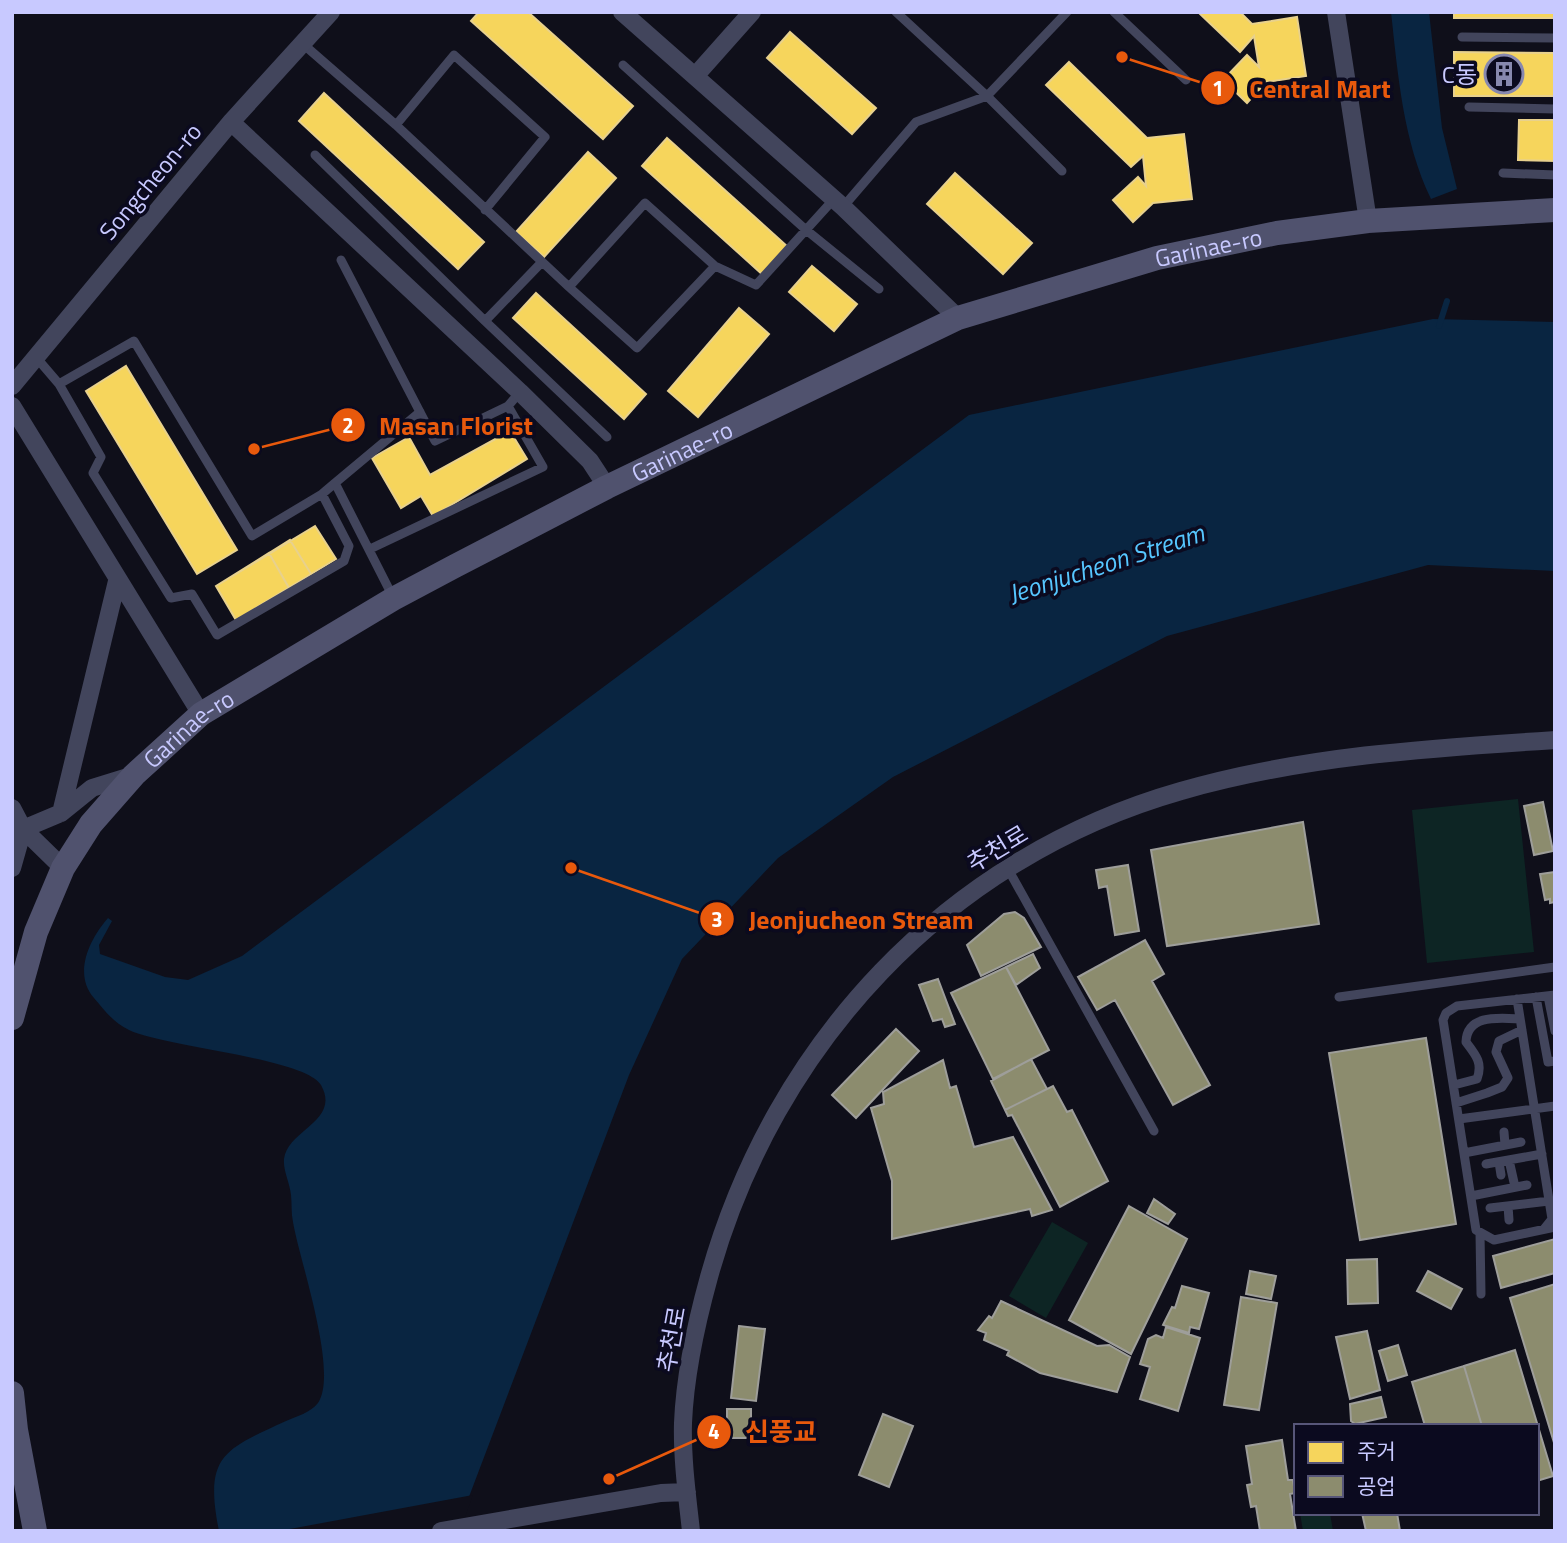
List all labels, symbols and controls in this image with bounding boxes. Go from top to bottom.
building icon: C동 [1483,53,1525,95]
place label: C동 [1442,56,1477,92]
callout: Central Mart [1200,65,1405,112]
text: Central Mart [1249,69,1391,108]
text: 1 [1212,72,1224,104]
street label: Songcheon-ro [90,115,210,247]
street label: Garinae-ro [1152,219,1265,276]
callout: Masan Florist [330,402,547,449]
text: Masan Florist [379,406,533,445]
text: 2 [342,409,354,441]
street label: Garinae-ro [625,411,739,491]
water label: Jeonjucheon Stream [1003,513,1210,613]
street label: Garinae-ro [135,680,241,777]
street label: 추천로 [959,816,1035,880]
callout: Jeonjucheon Stream [700,896,988,943]
text: Jeonjucheon Stream [749,900,973,939]
text: 3 [711,903,723,935]
street label: 추천로 [648,1303,694,1375]
callout: 신풍교 [696,1408,831,1455]
text: 신풍교 [745,1412,817,1451]
text: 4 [708,1415,720,1447]
legend [1294,1424,1539,1515]
text: 주거 [1357,1435,1396,1467]
text: 공업 [1357,1470,1396,1502]

